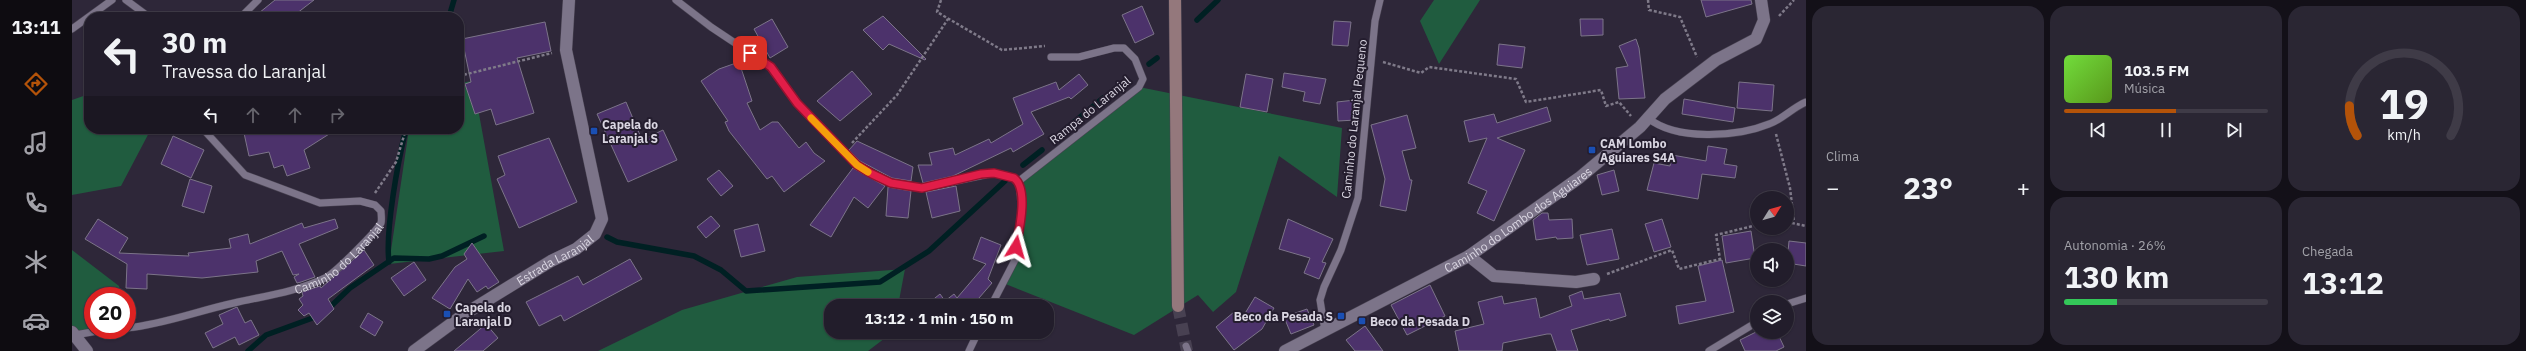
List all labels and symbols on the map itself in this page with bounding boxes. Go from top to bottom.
pin [733,36,767,70]
street label: Caminho do Laranjal Pequeno [1338,38,1370,199]
street label: Rampa do Laranjal [1046,73,1134,147]
place label: Capela do Laranjal S [602,117,658,146]
marker: Capela do Laranjal S [589,126,599,136]
place label: CAM Lombo Aguiares S4A [1600,136,1676,165]
marker: CAM Lombo Aguiares S4A [1587,145,1597,155]
street label: Caminho do Lombo dos Aguiares [1441,163,1595,275]
north arrow [1750,191,1794,235]
street label: Caminho do Laranjal [292,220,386,297]
position arrow [995,226,1037,268]
street label: Estrada Laranjal [513,231,596,288]
speed limit sign: 20 [84,287,136,339]
place label: Capela do Laranjal D [455,300,512,329]
marker: Capela do Laranjal D [442,309,452,319]
place label: Beco da Pesada S [1234,309,1333,324]
marker: Beco da Pesada S [1336,311,1346,321]
place label: Beco da Pesada D [1370,314,1470,329]
marker: Beco da Pesada D [1357,316,1367,326]

